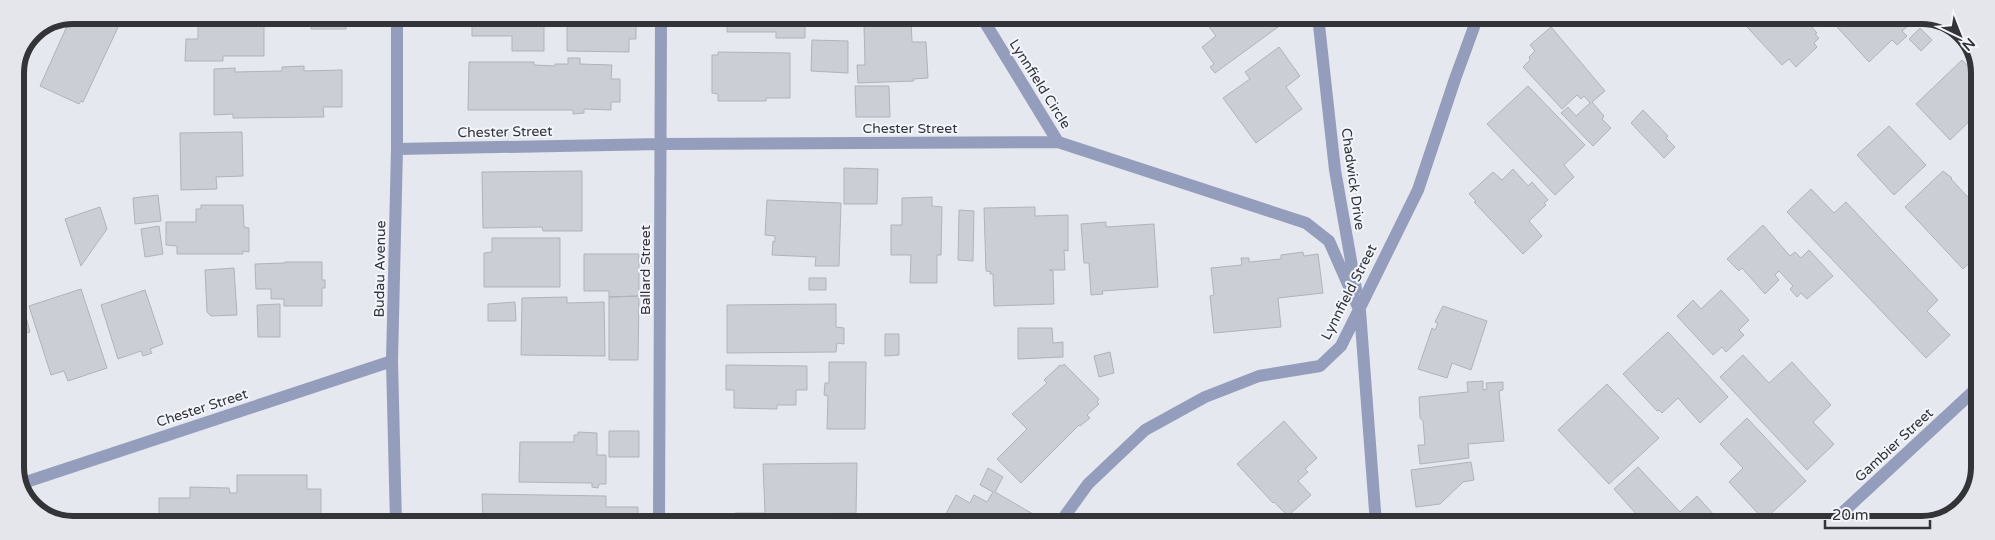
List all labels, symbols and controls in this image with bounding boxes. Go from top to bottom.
north arrow [1935,10,1985,60]
text: N [1959,34,1978,54]
street label: Lynnfield Circle [1006,36,1074,132]
street label: Chester Street [862,120,958,137]
street label: Chester Street [457,123,553,141]
street label: Chadwick Drive [1337,127,1369,231]
street label: Budau Avenue [371,220,389,318]
street label: Ballard Street [637,224,654,315]
street label: Lynnfield Street [1318,241,1381,343]
street label: Chester Street [154,385,250,431]
street label: Gambier Street [1851,404,1937,486]
scale bar [1825,498,1930,530]
text: 20 m [1832,506,1869,524]

